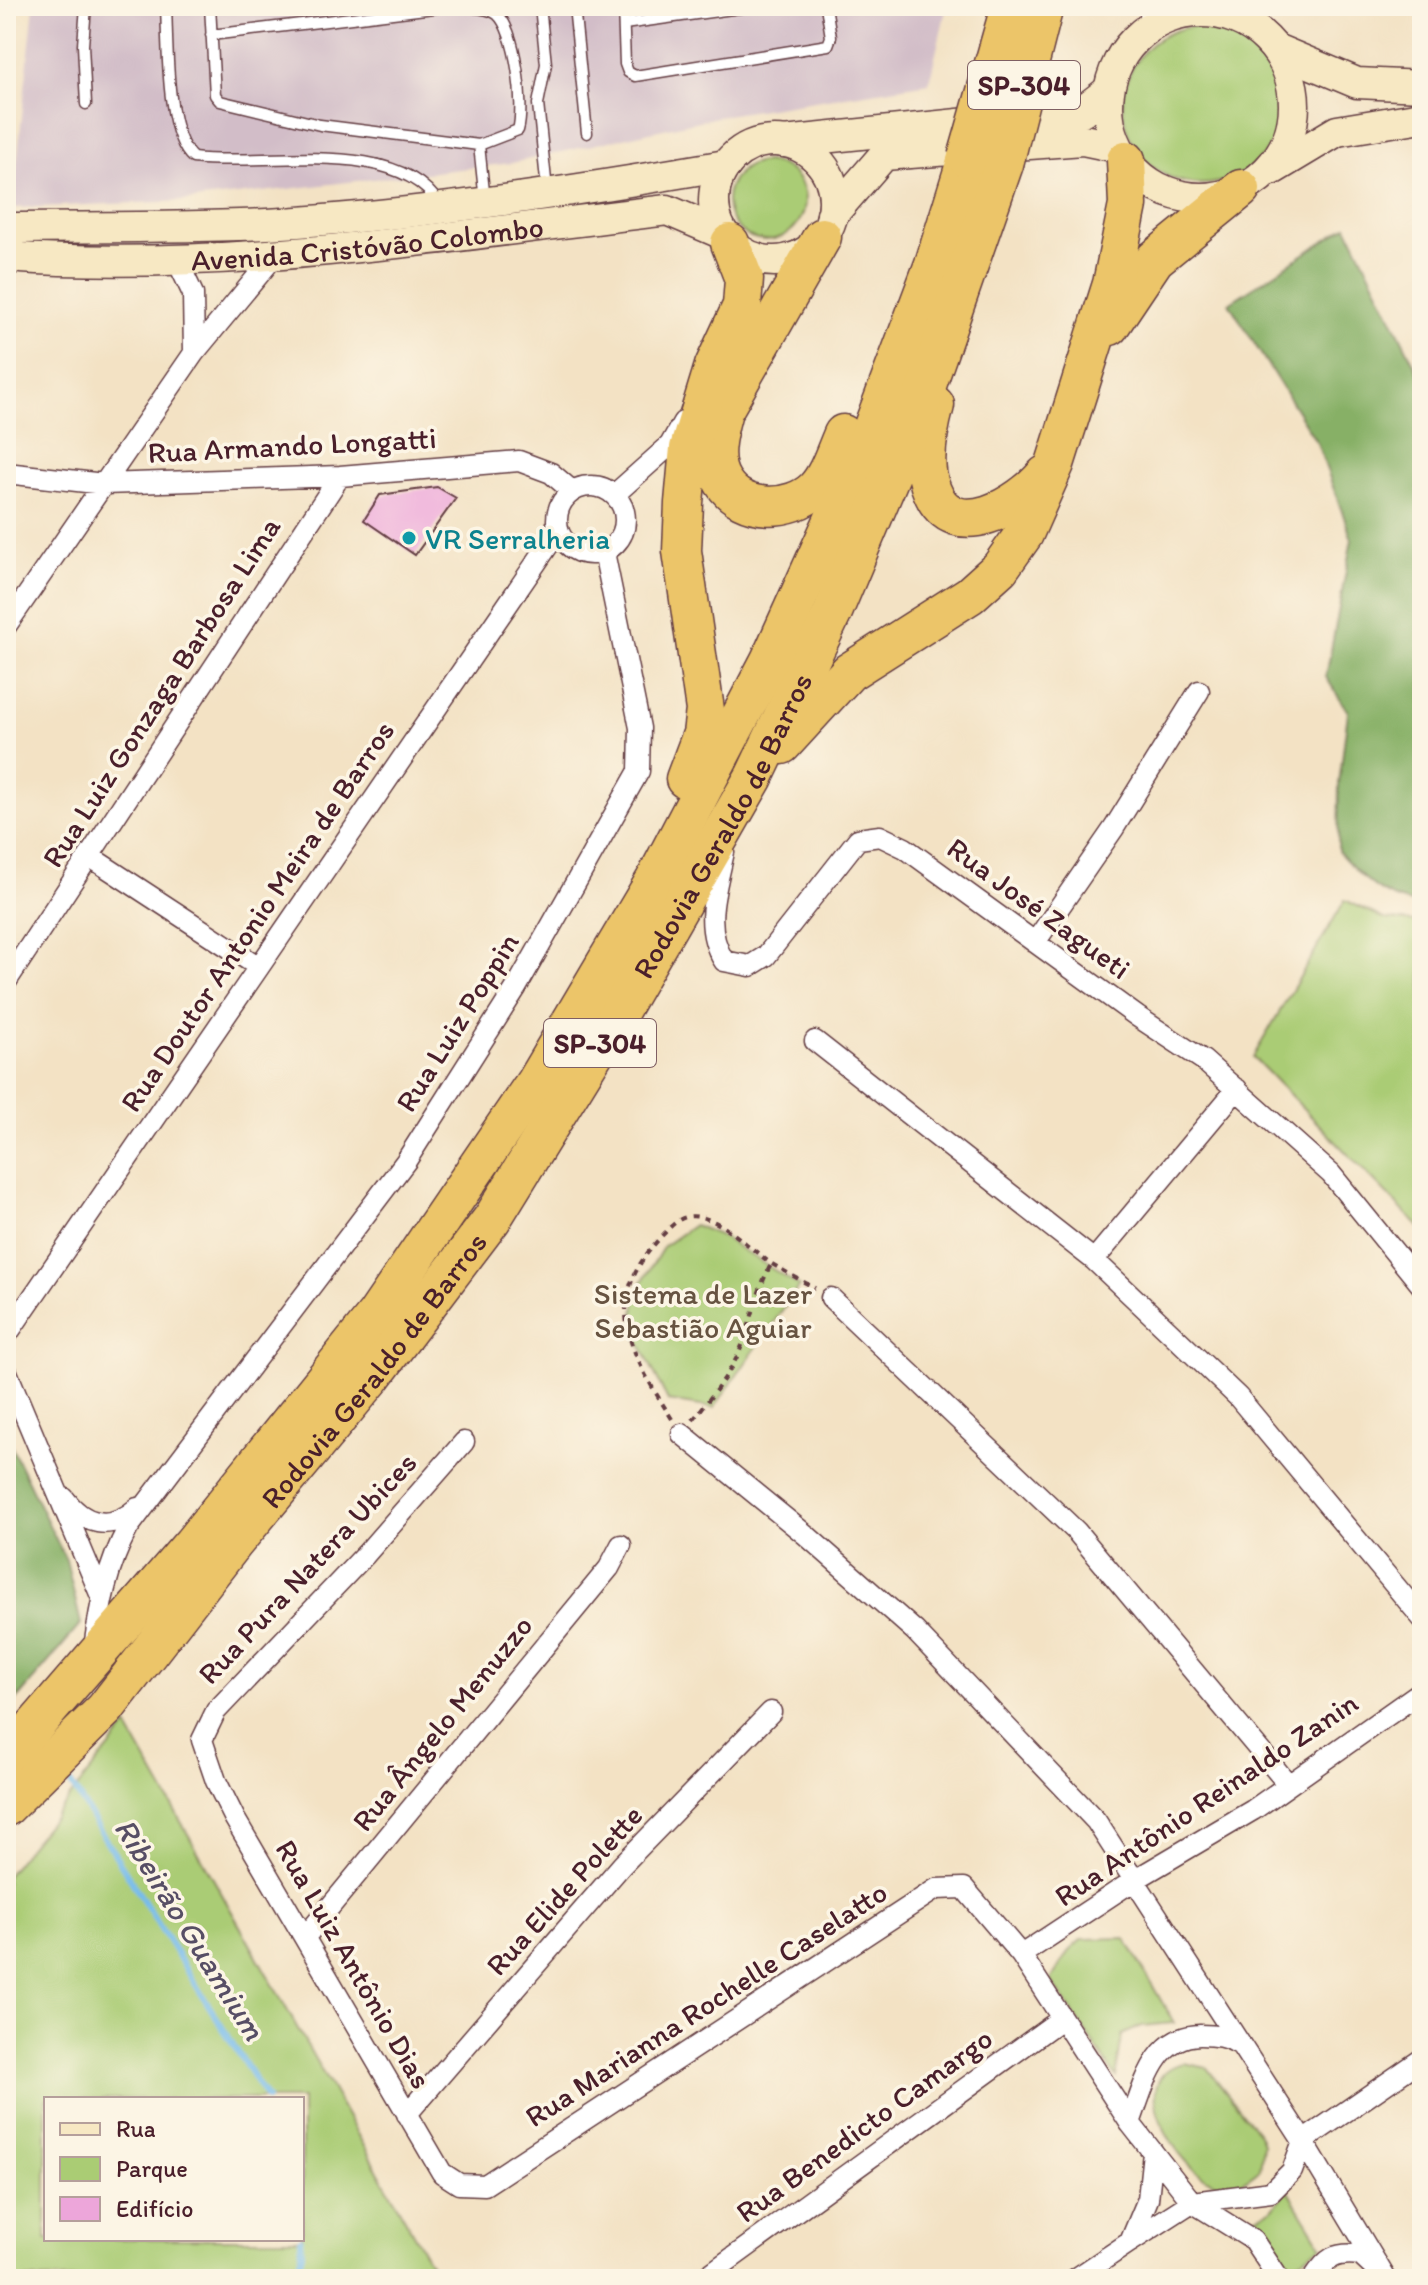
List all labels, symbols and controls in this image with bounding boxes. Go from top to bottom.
road number: SP-304 [968,61,1080,109]
street label: Avenida Cristóvão Colombo [190,207,546,278]
street label: Rua Armando Longatti [147,419,437,471]
street label: Rua Luiz Gonzaga Barbosa Lima [34,510,288,874]
place label: VR Serralheria [425,520,610,557]
marker: VR Serralheria [400,529,418,547]
street label: Rodovia Geraldo de Barros [624,667,820,985]
street label: Rua Doutor Antonio Meira de Barros [112,713,402,1119]
street label: Rua José Zagueti [940,829,1138,987]
street label: Rua Luiz Poppin [387,925,527,1118]
road number: SP-304 [544,1019,656,1067]
street label: Rodovia Geraldo de Barros [252,1224,494,1515]
park label: Sistema de Lazer Sebastião Aguiar [594,1275,812,1346]
street label: Rua Pura Natera Ubices [190,1444,424,1692]
street label: Rua Ângelo Menuzzo [344,1608,540,1838]
street label: Rua Antônio Reinaldo Zanin [1047,1684,1365,1914]
street label: Rua Elide Polette [478,1797,650,1983]
water label: Ribeirão Guamium [107,1811,274,2047]
street label: Rua Luiz Antônio Dias [268,1833,440,2095]
street label: Rua Marianna Rochelle Caselatto [518,1873,894,2135]
street label: Rua Benedicto Camargo [728,2019,1000,2231]
legend [44,2097,304,2241]
text: Rua [116,2114,156,2143]
text: Parque [116,2154,188,2183]
text: Edifício [116,2194,193,2223]

